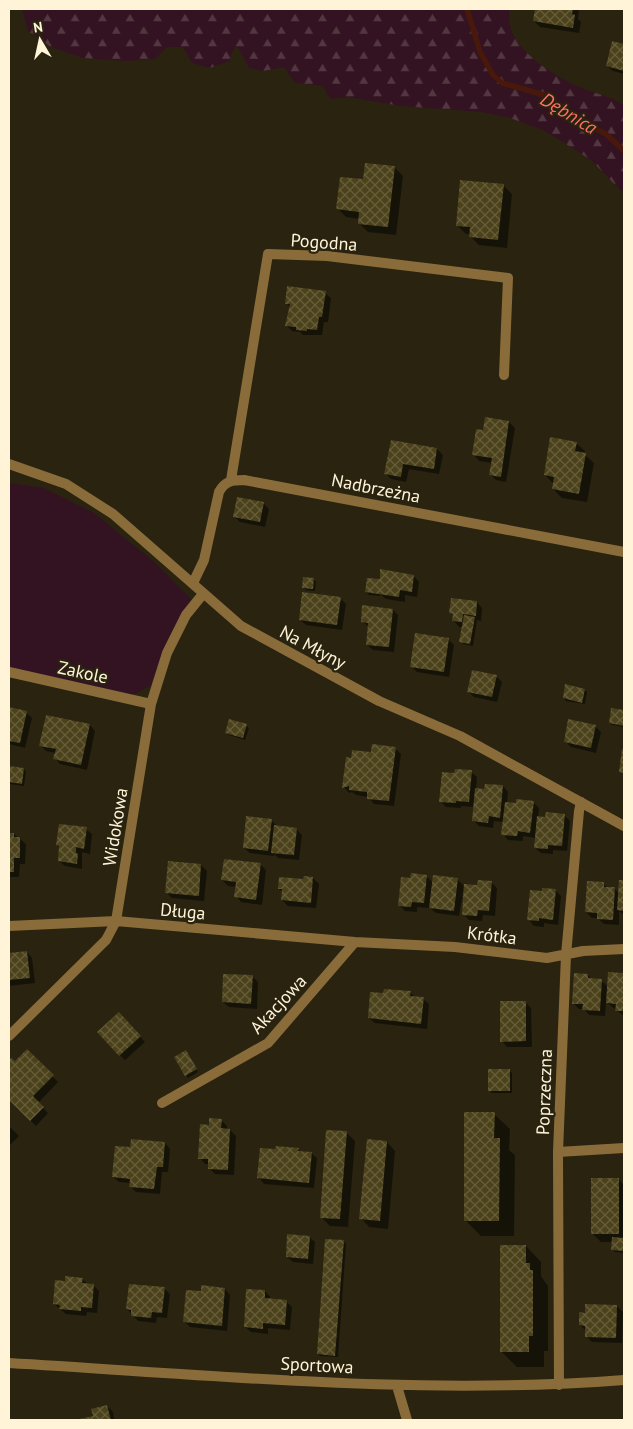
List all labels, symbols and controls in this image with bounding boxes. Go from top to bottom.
north arrow [15,15,65,65]
text: N [32,18,44,37]
water label: Dębnica [536,87,602,140]
street label: Pogodna [290,228,358,256]
street label: Nadbrzeżna [330,468,422,508]
street label: Na Młyny [276,620,351,674]
street label: Zakole [56,655,110,689]
street label: Widokowa [97,786,133,868]
street label: Długa [159,898,207,924]
street label: Krótka [466,921,518,949]
street label: Akacjowa [245,970,311,1038]
street label: Poprzeczna [531,1048,557,1136]
street label: Sportowa [280,1352,354,1378]

